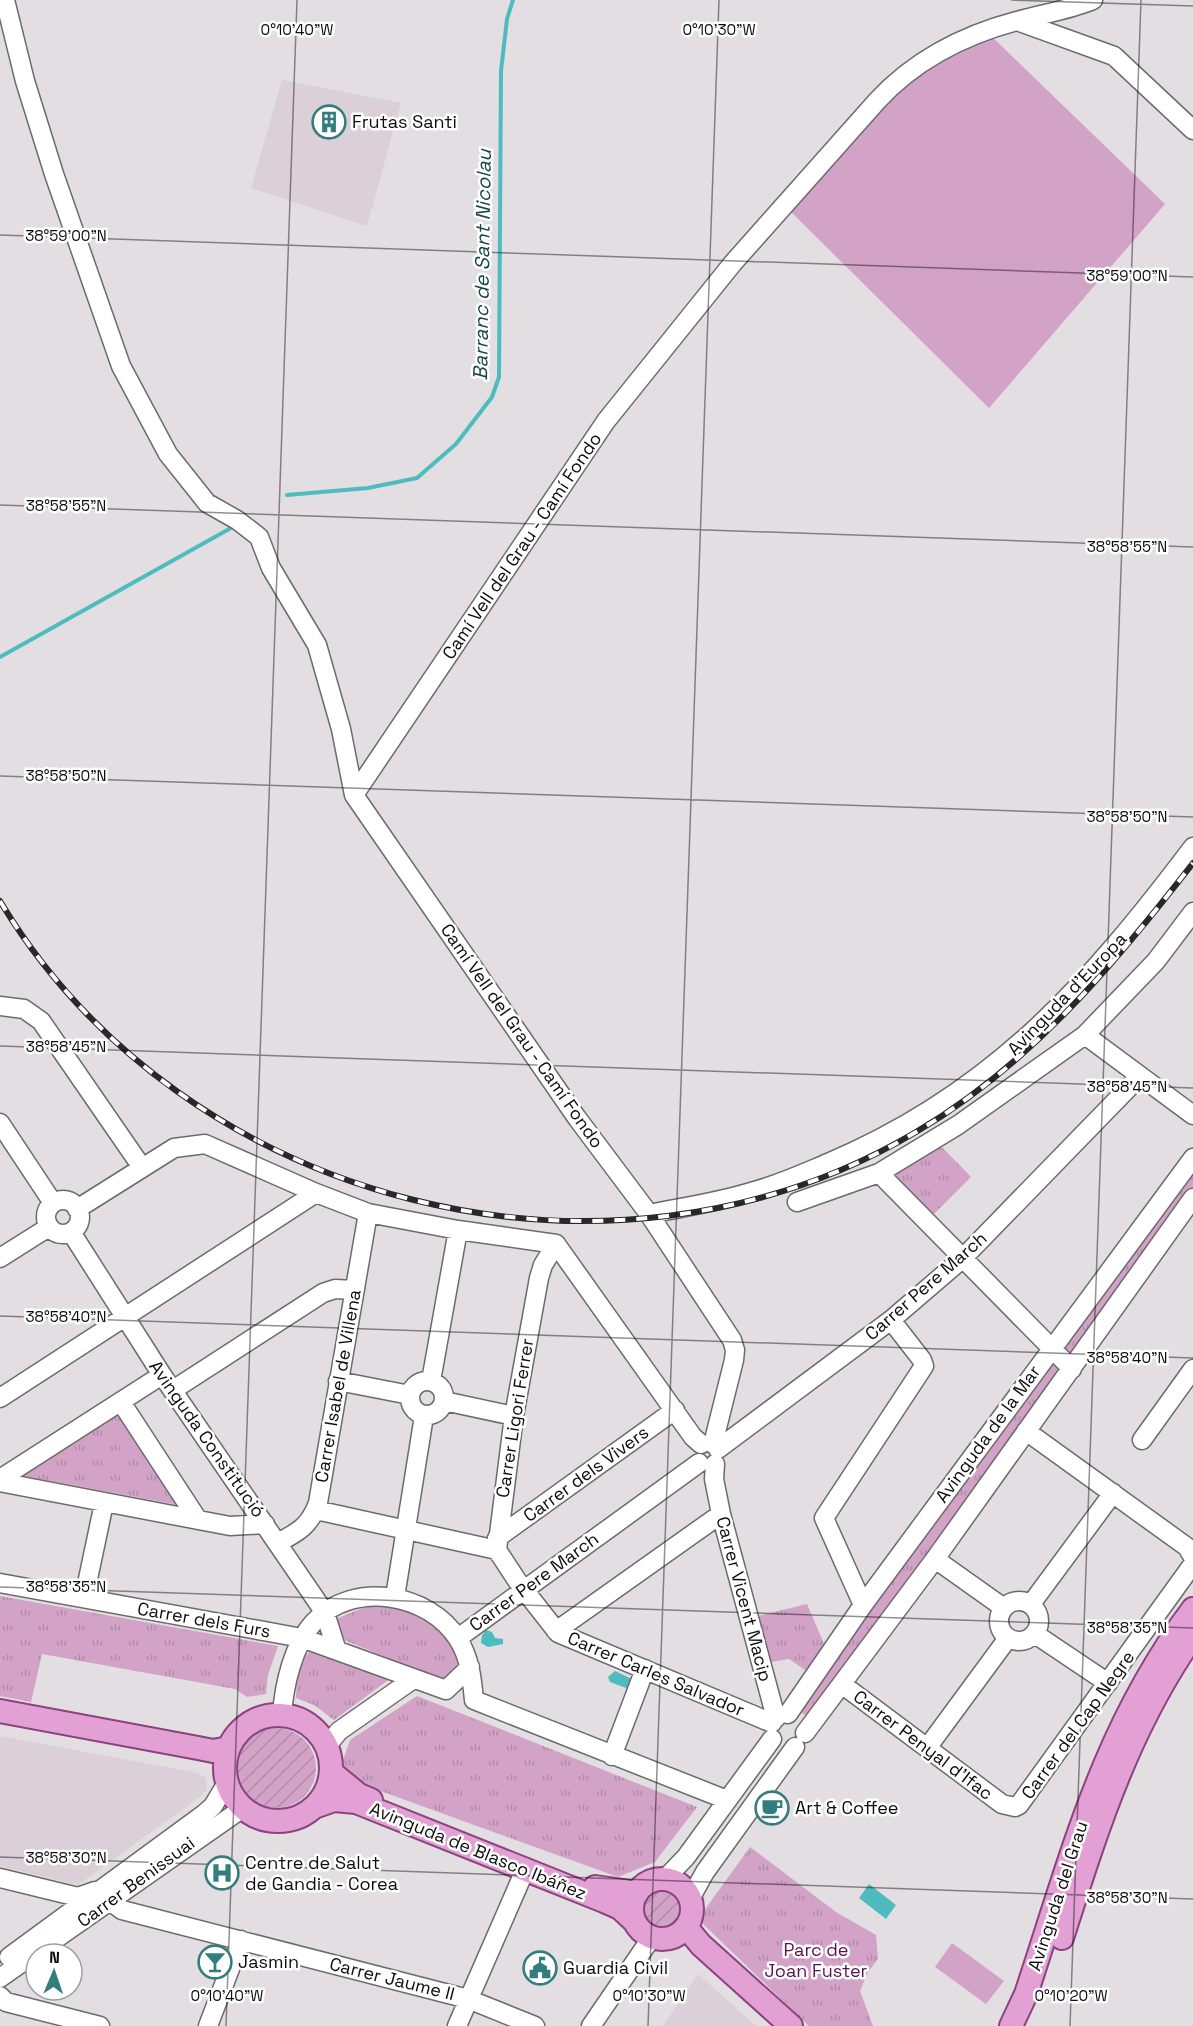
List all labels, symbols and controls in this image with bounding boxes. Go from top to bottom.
text: 0°10'40"W [261,20,333,39]
text: 0°10'30"W [682,20,756,39]
building icon: Frutas Santi [311,104,347,140]
place label: Frutas Santi [352,110,457,133]
water label: Barranc de Sant Nicolau [467,147,497,381]
text: 38°59'00"N [25,226,107,245]
text: 38°59'00"N [1086,266,1168,285]
street label: Camí Vell del Grau - Camí Fondo [437,428,606,664]
text: 38°58'55"N [26,496,106,515]
text: 38°58'55"N [1087,537,1167,556]
text: 38°58'50"N [25,766,107,785]
text: 38°58'50"N [1086,807,1168,826]
street label: Camí Vell del Grau - Camí Fondo [436,919,609,1152]
street label: Avinguda d'Europa [1002,927,1131,1060]
text: 38°58'45"N [26,1037,106,1056]
text: 38°58'45"N [1087,1077,1167,1096]
street label: Carrer Pere March [860,1226,991,1345]
street label: Carrer Isabel de Villena [309,1288,366,1484]
text: 38°58'40"N [26,1307,106,1326]
street label: Carrer Ligori Ferrer [491,1336,538,1499]
text: 38°58'40"N [1087,1348,1167,1367]
street label: Avinguda Constitució [144,1356,270,1522]
street label: Avinguda de la Mar [930,1360,1045,1507]
street label: Carrer dels Vivers [519,1420,653,1527]
street label: Carrer Vicent Macip [711,1514,778,1684]
street label: Carrer Pere March [465,1527,603,1636]
text: 38°58'35"N [26,1577,106,1596]
street label: Carrer dels Furs [136,1596,272,1643]
text: 38°58'35"N [1087,1618,1167,1637]
street label: Carrer Carles Salvador [564,1626,748,1721]
street label: Carrer del Cap Negre [1016,1646,1139,1803]
street label: Carrer Penyal d'Ifac [849,1685,998,1805]
cafe icon: Art & Coffee [754,1790,790,1826]
street label: Avinguda de Blasco Ibáñez [366,1796,590,1905]
place label: Art & Coffee [795,1796,898,1819]
street label: Avinguda del Grau [1022,1818,1093,1974]
street label: Carrer Benissuai [72,1831,199,1932]
text: 38°58'30"N [25,1848,107,1867]
place label: Centre de Salut de Gandia - Corea [245,1851,398,1895]
hospital icon: Centre de Salut de Gandia - Corea [204,1855,240,1891]
text: 38°58'30"N [1086,1888,1168,1907]
park label: Parc de Joan Fuster [765,1938,868,1982]
north arrow [24,1942,84,2002]
bar icon: Jasmin [197,1944,233,1980]
text: N [49,1947,60,1968]
place label: Jasmin [238,1950,299,1973]
public building icon: Guardia Civil [522,1950,558,1986]
street label: Carrer Jaume II [327,1952,457,2005]
place label: Guardia Civil [563,1956,668,1979]
text: 0°10'40"W [191,1986,263,2005]
text: 0°10'30"W [612,1986,686,2005]
text: 0°10'20"W [1034,1986,1108,2005]

